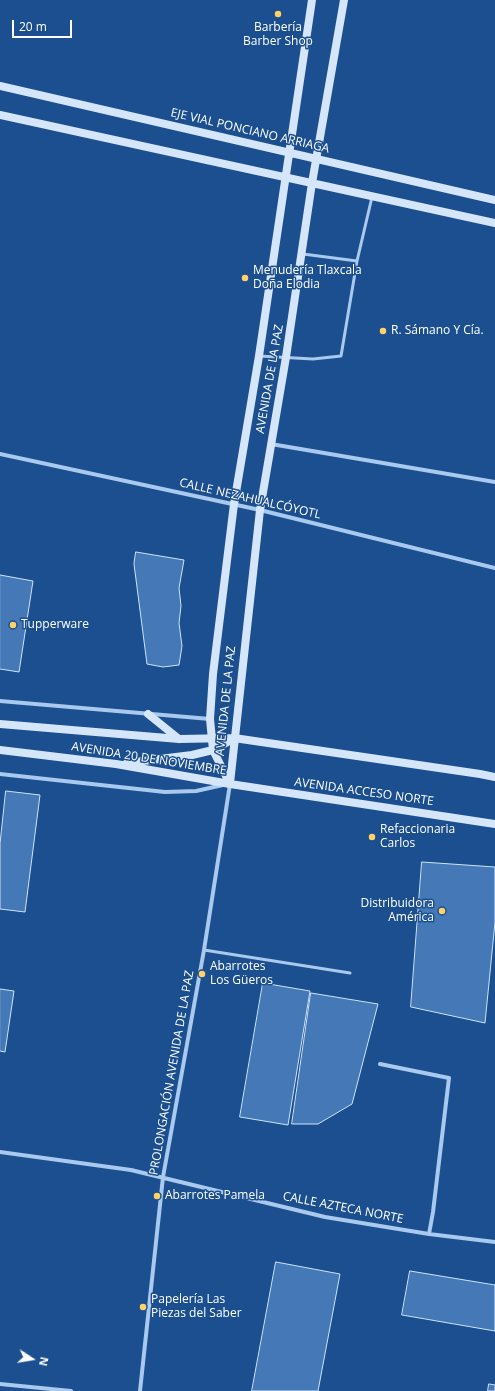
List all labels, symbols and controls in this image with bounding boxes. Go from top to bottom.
marker: Barbería Barber Shop [273,9,283,19]
scale bar [14,12,74,38]
text: 20 m [19,18,47,35]
place label: Barbería Barber Shop [243,21,313,49]
street label: EJE VIAL PONCIANO ARRIAGA [169,106,331,156]
place label: Menudería Tlaxcala Doña Elodia [253,264,362,292]
marker: Menudería Tlaxcala Doña Elodia [240,273,250,283]
street label: AVENIDA DE LA PAZ [253,323,287,435]
place label: R. Sámano Y Cía. [391,324,484,338]
marker: R. Sámano Y Cía. [378,326,388,336]
street label: CALLE NEZAHUALCÓYOTL [178,476,322,522]
place label: Tupperware [21,618,89,632]
marker: Tupperware [8,620,18,630]
street label: AVENIDA DE LA PAZ [213,645,239,757]
street label: AVENIDA 20 DE NOVIEMBRE [70,740,228,778]
street label: AVENIDA ACCESO NORTE [293,775,435,809]
place label: Refaccionaria Carlos [380,823,455,851]
marker: Refaccionaria Carlos [367,832,377,842]
place label: Distribuidora América [360,897,434,925]
marker: Distribuidora América [437,906,447,916]
place label: Abarrotes Los Güeros [210,960,273,988]
marker: Abarrotes Los Güeros [197,969,207,979]
street label: PROLONGACIÓN AVENIDA DE LA PAZ [147,970,197,1176]
place label: Abarrotes Pamela [165,1189,265,1203]
street label: CALLE AZTECA NORTE [281,1189,405,1227]
marker: Abarrotes Pamela [152,1191,162,1201]
place label: Papelería Las Piezas del Saber [151,1293,242,1321]
marker: Papelería Las Piezas del Saber [138,1302,148,1312]
north arrow [12,1339,52,1379]
text: N [36,1356,52,1368]

